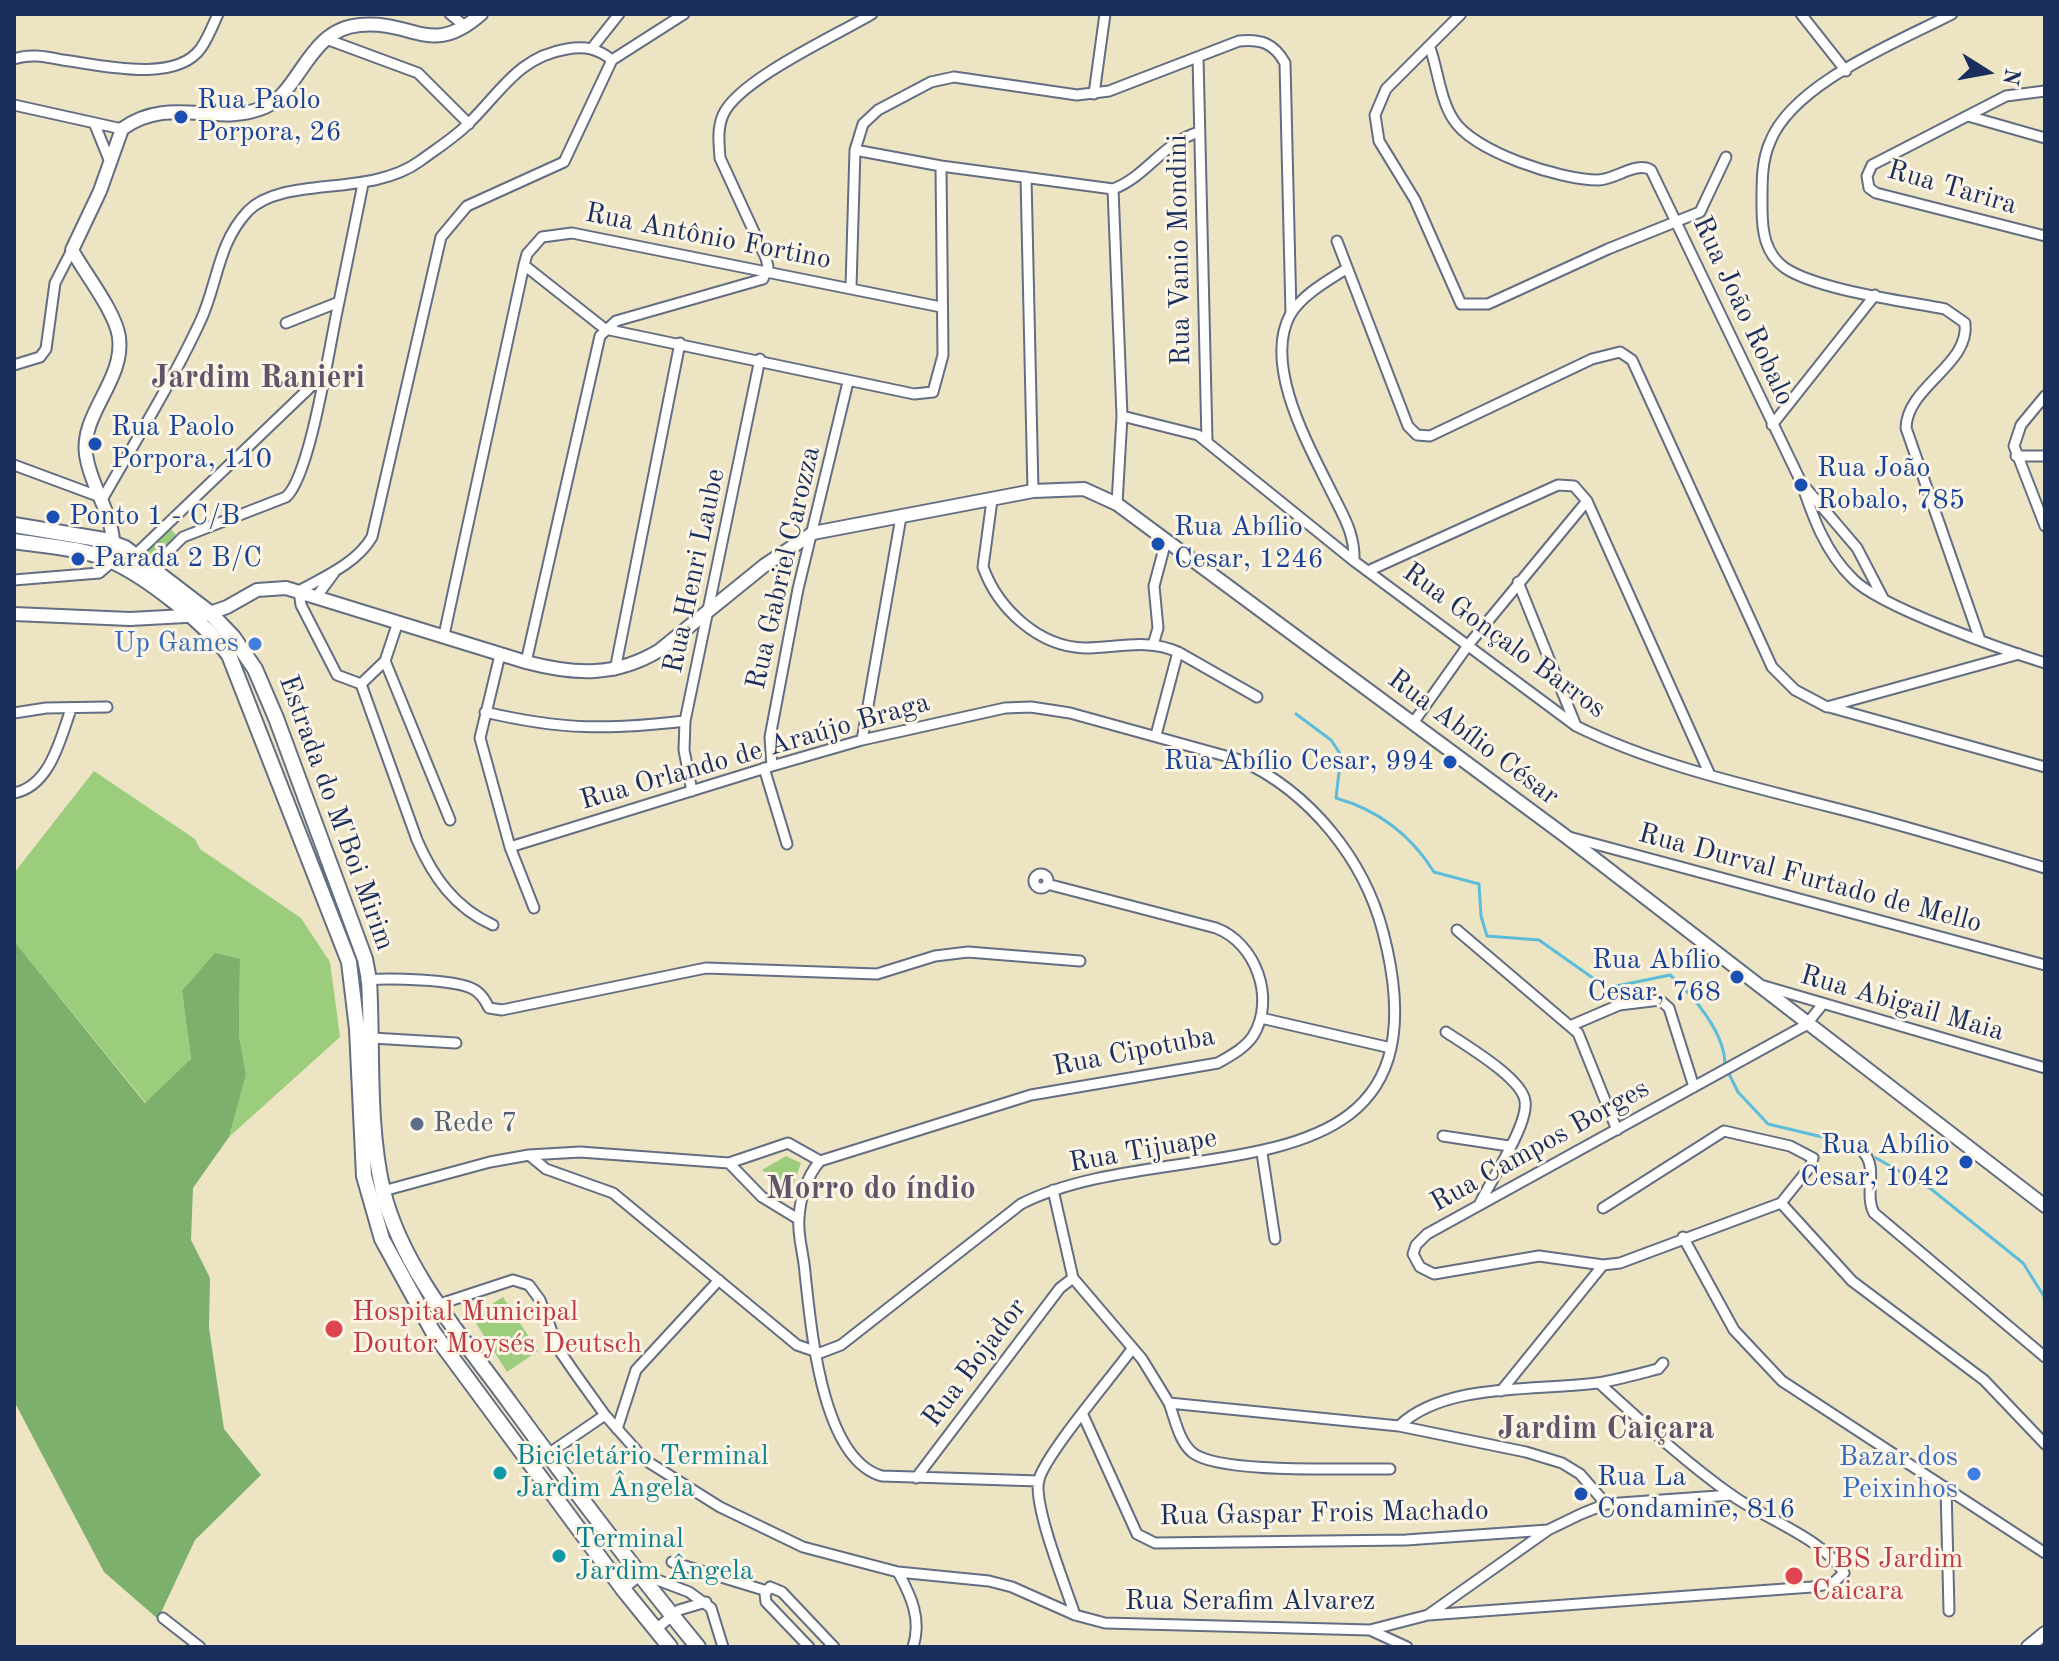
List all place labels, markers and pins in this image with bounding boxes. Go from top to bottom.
place label: Rua Paolo Porpora, 26 [197,84,342,150]
marker: Rua Paolo Porpora, 26 [172,108,190,126]
place label: Rua Paolo Porpora, 110 [111,411,272,477]
marker: Rua Paolo Porpora, 110 [86,435,104,453]
place label: Rua João Robalo, 785 [1817,452,1965,518]
marker: Rua João Robalo, 785 [1792,476,1810,494]
place label: Ponto 1 - C/B [69,500,240,534]
marker: Ponto 1 - C/B [44,508,62,526]
place label: Rua Abílio Cesar, 1246 [1174,511,1324,577]
marker: Rua Abílio Cesar, 1246 [1149,535,1167,553]
place label: Parada 2 B/C [94,542,262,576]
marker: Parada 2 B/C [69,550,87,568]
place label: Up Games [114,627,239,661]
marker: Up Games [246,635,264,653]
place label: Rua Abílio Cesar, 994 [1164,745,1434,779]
marker: Rua Abílio Cesar, 994 [1441,753,1459,771]
place label: Rua Abílio Cesar, 768 [1587,944,1721,1010]
marker: Rua Abílio Cesar, 768 [1728,968,1746,986]
place label: Rede 7 [433,1107,518,1141]
marker: Rede 7 [408,1115,426,1133]
place label: Rua Abílio Cesar, 1042 [1800,1129,1950,1195]
marker: Rua Abílio Cesar, 1042 [1957,1153,1975,1171]
place label: Hospital Municipal Doutor Moysés Deutsch [352,1296,642,1362]
marker: Hospital Municipal Doutor Moysés Deutsch [323,1318,345,1340]
place label: Bicicletário Terminal Jardim Ângela [516,1440,768,1506]
place label: Bazar dos Peixinhos [1839,1441,1958,1507]
place label: Rua La Condamine, 816 [1597,1461,1795,1527]
marker: Bicicletário Terminal Jardim Ângela [491,1464,509,1482]
marker: Bazar dos Peixinhos [1965,1465,1983,1483]
marker: Rua La Condamine, 816 [1572,1485,1590,1503]
place label: Terminal Jardim Ângela [575,1523,754,1589]
place label: UBS Jardim Caicara [1812,1543,1963,1609]
marker: Terminal Jardim Ângela [550,1547,568,1565]
marker: UBS Jardim Caicara [1783,1565,1805,1587]

